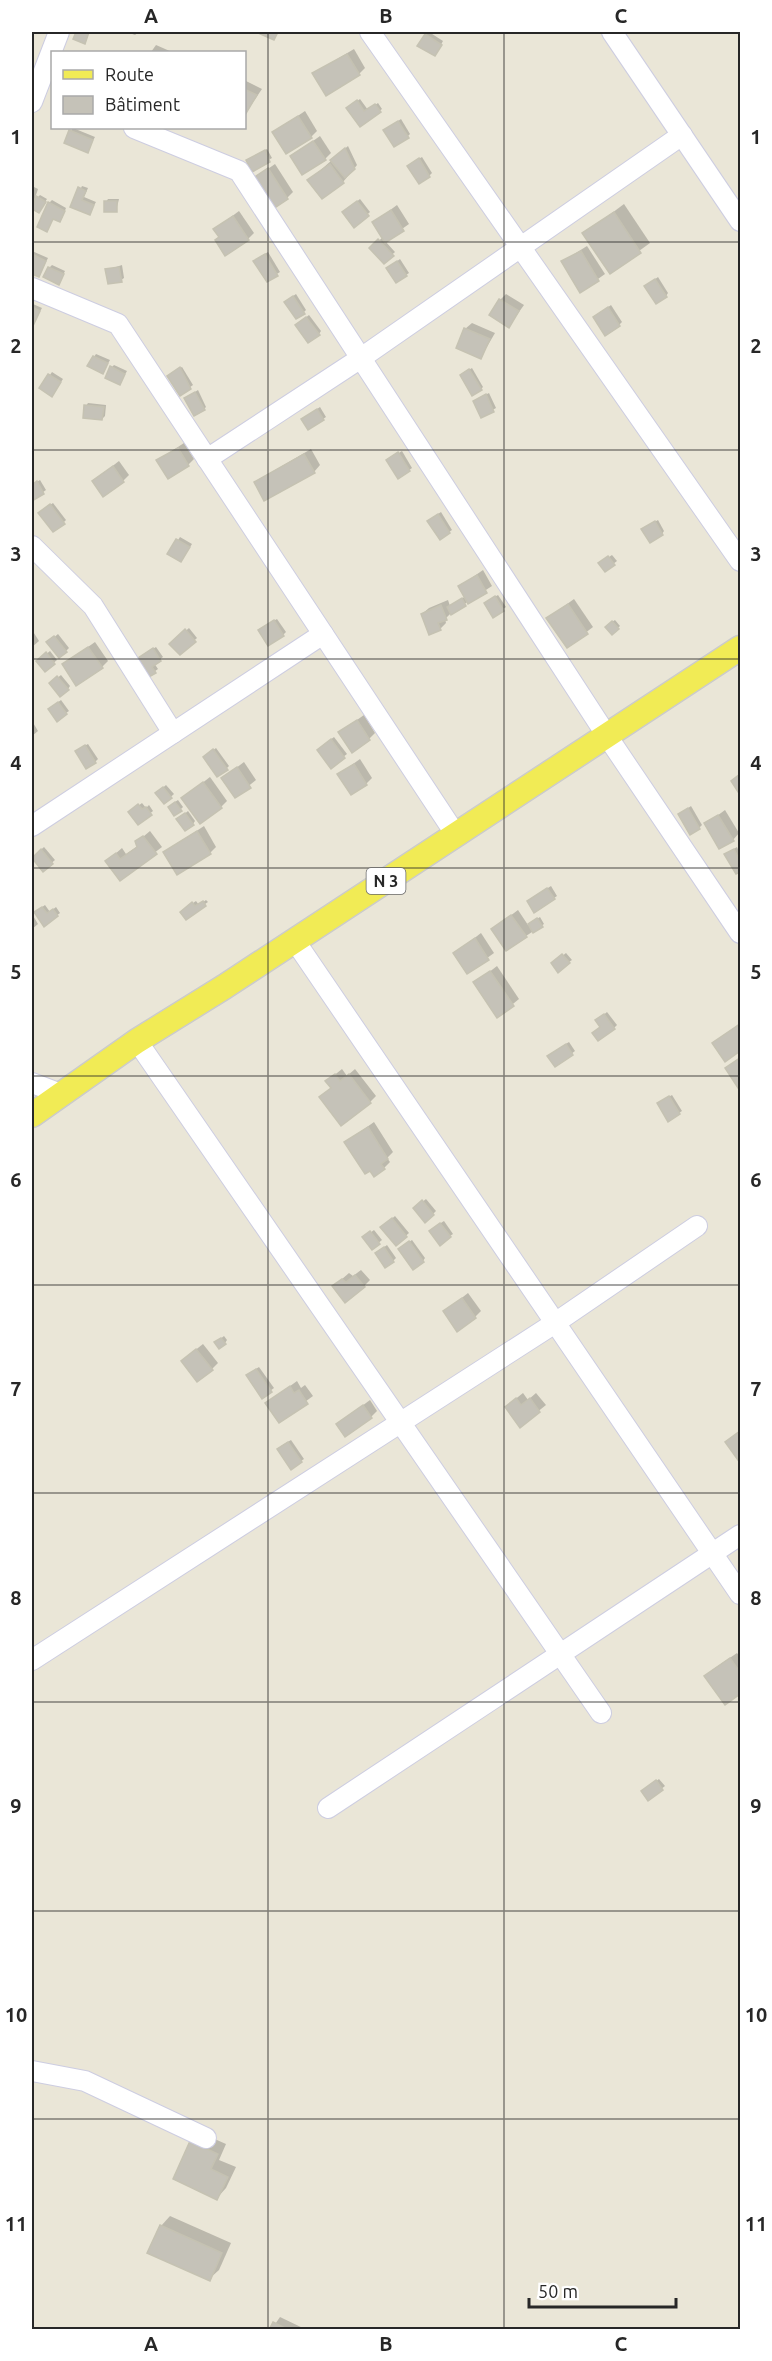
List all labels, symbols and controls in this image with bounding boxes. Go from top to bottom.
text: A [144,4,158,27]
text: B [379,4,393,27]
text: C [615,4,628,27]
legend [51,51,246,129]
text: Route [105,64,154,84]
text: Bâtiment [105,94,180,114]
text: 1 [10,125,22,148]
text: 1 [750,125,762,148]
text: 2 [10,334,22,357]
text: 2 [750,334,762,357]
text: 3 [10,542,22,565]
text: 3 [750,542,762,565]
text: 4 [10,751,22,774]
text: 4 [750,751,762,774]
road number: N 3 [366,868,406,894]
text: 5 [10,960,22,983]
text: 5 [750,960,762,983]
text: 6 [10,1168,22,1191]
text: 6 [750,1168,762,1191]
text: 7 [10,1377,22,1400]
text: 7 [750,1377,762,1400]
text: 8 [10,1586,22,1609]
text: 8 [750,1586,762,1609]
text: 9 [10,1794,22,1817]
text: 9 [750,1794,762,1817]
text: 10 [5,2003,27,2026]
text: 10 [745,2003,767,2026]
text: 11 [5,2212,27,2235]
text: 11 [745,2212,767,2235]
scale bar [529,2271,676,2309]
text: 50 m [538,2281,578,2301]
text: A [144,2332,158,2355]
text: B [379,2332,393,2355]
text: C [615,2332,628,2355]

